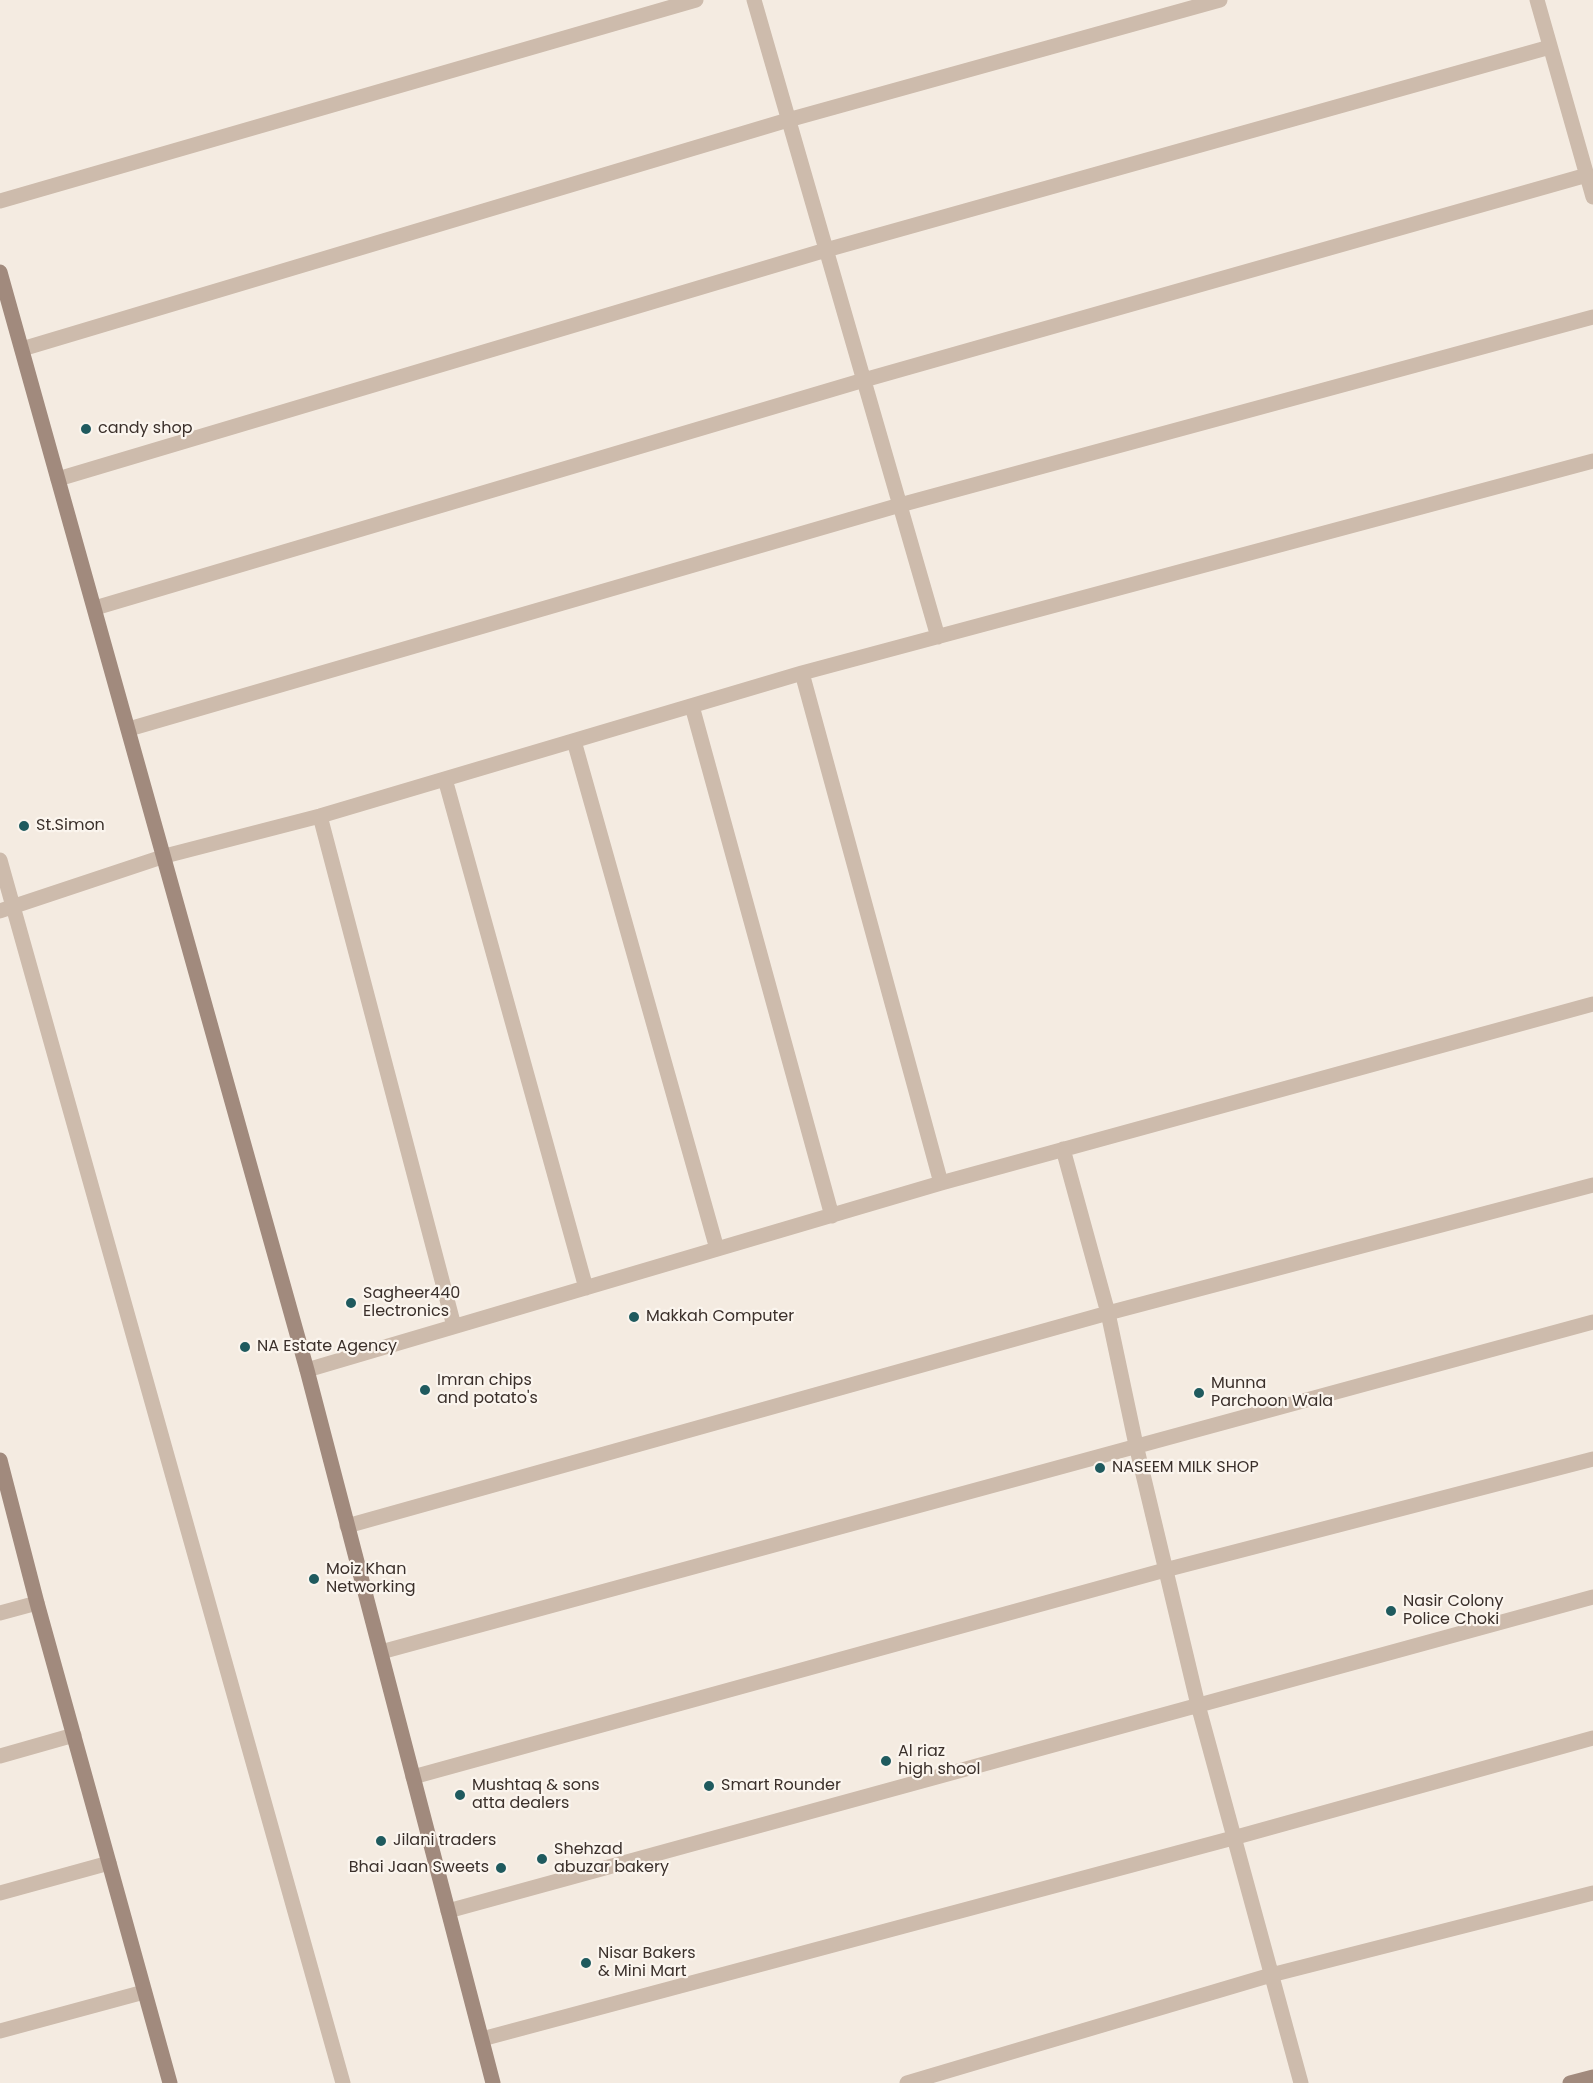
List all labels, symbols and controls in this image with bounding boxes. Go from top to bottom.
place label: candy shop [98,419,193,439]
marker: candy shop [79,422,93,436]
place label: St.Simon [36,816,105,836]
marker: St.Simon [17,819,31,833]
place label: Sagheer440 Electronics [363,1284,460,1322]
marker: Sagheer440 Electronics [344,1296,358,1310]
place label: Makkah Computer [646,1307,794,1327]
marker: Makkah Computer [627,1310,641,1324]
place label: NA Estate Agency [257,1337,397,1357]
marker: NA Estate Agency [238,1340,252,1354]
place label: Imran chips and potato's [437,1371,538,1409]
place label: Munna Parchoon Wala [1211,1374,1333,1412]
marker: Imran chips and potato's [418,1383,432,1397]
marker: Munna Parchoon Wala [1192,1386,1206,1400]
place label: NASEEM MILK SHOP [1112,1458,1259,1478]
marker: NASEEM MILK SHOP [1093,1461,1107,1475]
place label: Moiz Khan Networking [326,1560,416,1598]
marker: Moiz Khan Networking [307,1572,321,1586]
place label: Nasir Colony Police Choki [1403,1592,1504,1630]
marker: Nasir Colony Police Choki [1384,1604,1398,1618]
place label: Al riaz high shool [898,1742,981,1780]
marker: Al riaz high shool [879,1754,893,1768]
place label: Mushtaq & sons atta dealers [472,1776,600,1814]
place label: Smart Rounder [721,1776,841,1796]
marker: Smart Rounder [702,1779,716,1793]
marker: Mushtaq & sons atta dealers [453,1788,467,1802]
place label: Jilani traders [393,1831,496,1851]
marker: Jilani traders [374,1834,388,1848]
place label: Shehzad abuzar bakery [554,1840,669,1878]
marker: Shehzad abuzar bakery [535,1852,549,1866]
place label: Bhai Jaan Sweets [349,1858,489,1878]
marker: Bhai Jaan Sweets [494,1861,508,1875]
place label: Nisar Bakers & Mini Mart [598,1944,696,1982]
marker: Nisar Bakers & Mini Mart [579,1956,593,1970]

